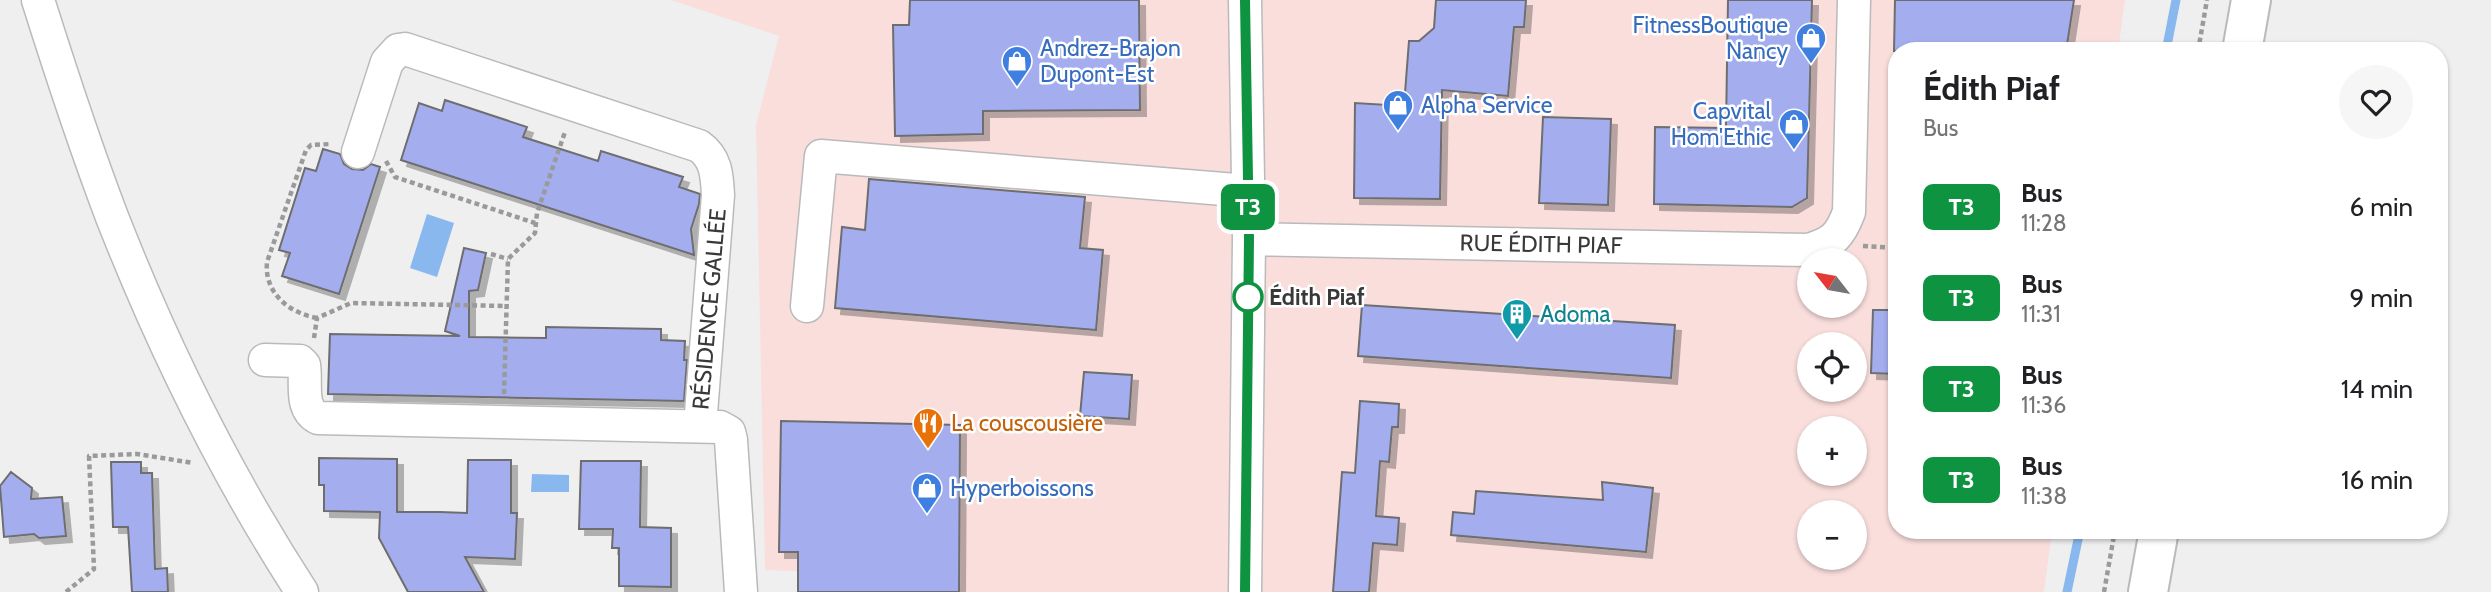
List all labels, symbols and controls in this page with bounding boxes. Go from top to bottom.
place label: FitnessBoutique Nancy [1632,11,1788,65]
shop icon: FitnessBoutique Nancy [1794,21,1828,65]
place label: Andrez-Brajon Dupont-Est [1040,34,1181,88]
shop icon: Andrez-Brajon Dupont-Est [1000,44,1034,88]
button: heart [2339,65,2413,139]
text: Édith Piaf [1923,68,2060,108]
shop icon: Alpha Service [1381,88,1415,132]
place label: Alpha Service [1421,91,1553,119]
place label: Capvital Hom'Ethic [1671,97,1772,151]
shop icon: Capvital Hom'Ethic [1777,107,1811,151]
text: Bus [1923,114,1958,142]
text: Bus [2021,177,2062,209]
line badge: T3 [1216,184,1280,230]
text: 6 min [2350,191,2413,223]
text: T3 [1235,192,1261,221]
text: T3 [1948,192,1975,221]
street label: RÉSIDENCE GALLÉE [685,207,732,411]
text: 11:28 [2021,209,2067,237]
street label: RUE ÉDITH PIAF [1459,228,1623,259]
north arrow [1797,248,1867,318]
map controls [1797,248,1867,570]
text: Bus [2021,268,2062,300]
marker: Édith Piaf [1233,282,1263,312]
text: 9 min [2350,282,2413,314]
place label: Édith Piaf [1269,283,1365,311]
text: T3 [1948,283,1975,312]
building icon: Adoma [1500,297,1534,341]
place label: Adoma [1540,300,1611,328]
text: 11:31 [2021,300,2061,328]
button: locate [1797,332,1867,402]
text: Bus [2021,359,2062,391]
text: 14 min [2341,373,2413,405]
text: T3 [1948,374,1975,403]
text: 11:36 [2021,391,2066,419]
restaurant icon: La couscousière [911,406,945,450]
place label: La couscousière [951,409,1103,437]
button: + [1797,416,1867,486]
text: Bus [2021,450,2062,482]
text: 16 min [2341,464,2413,496]
text: T3 [1948,465,1975,494]
shop icon: Hyperboissons [910,471,944,515]
place label: Hyperboissons [950,474,1094,502]
text: 11:38 [2021,482,2067,510]
button: − [1797,500,1867,570]

